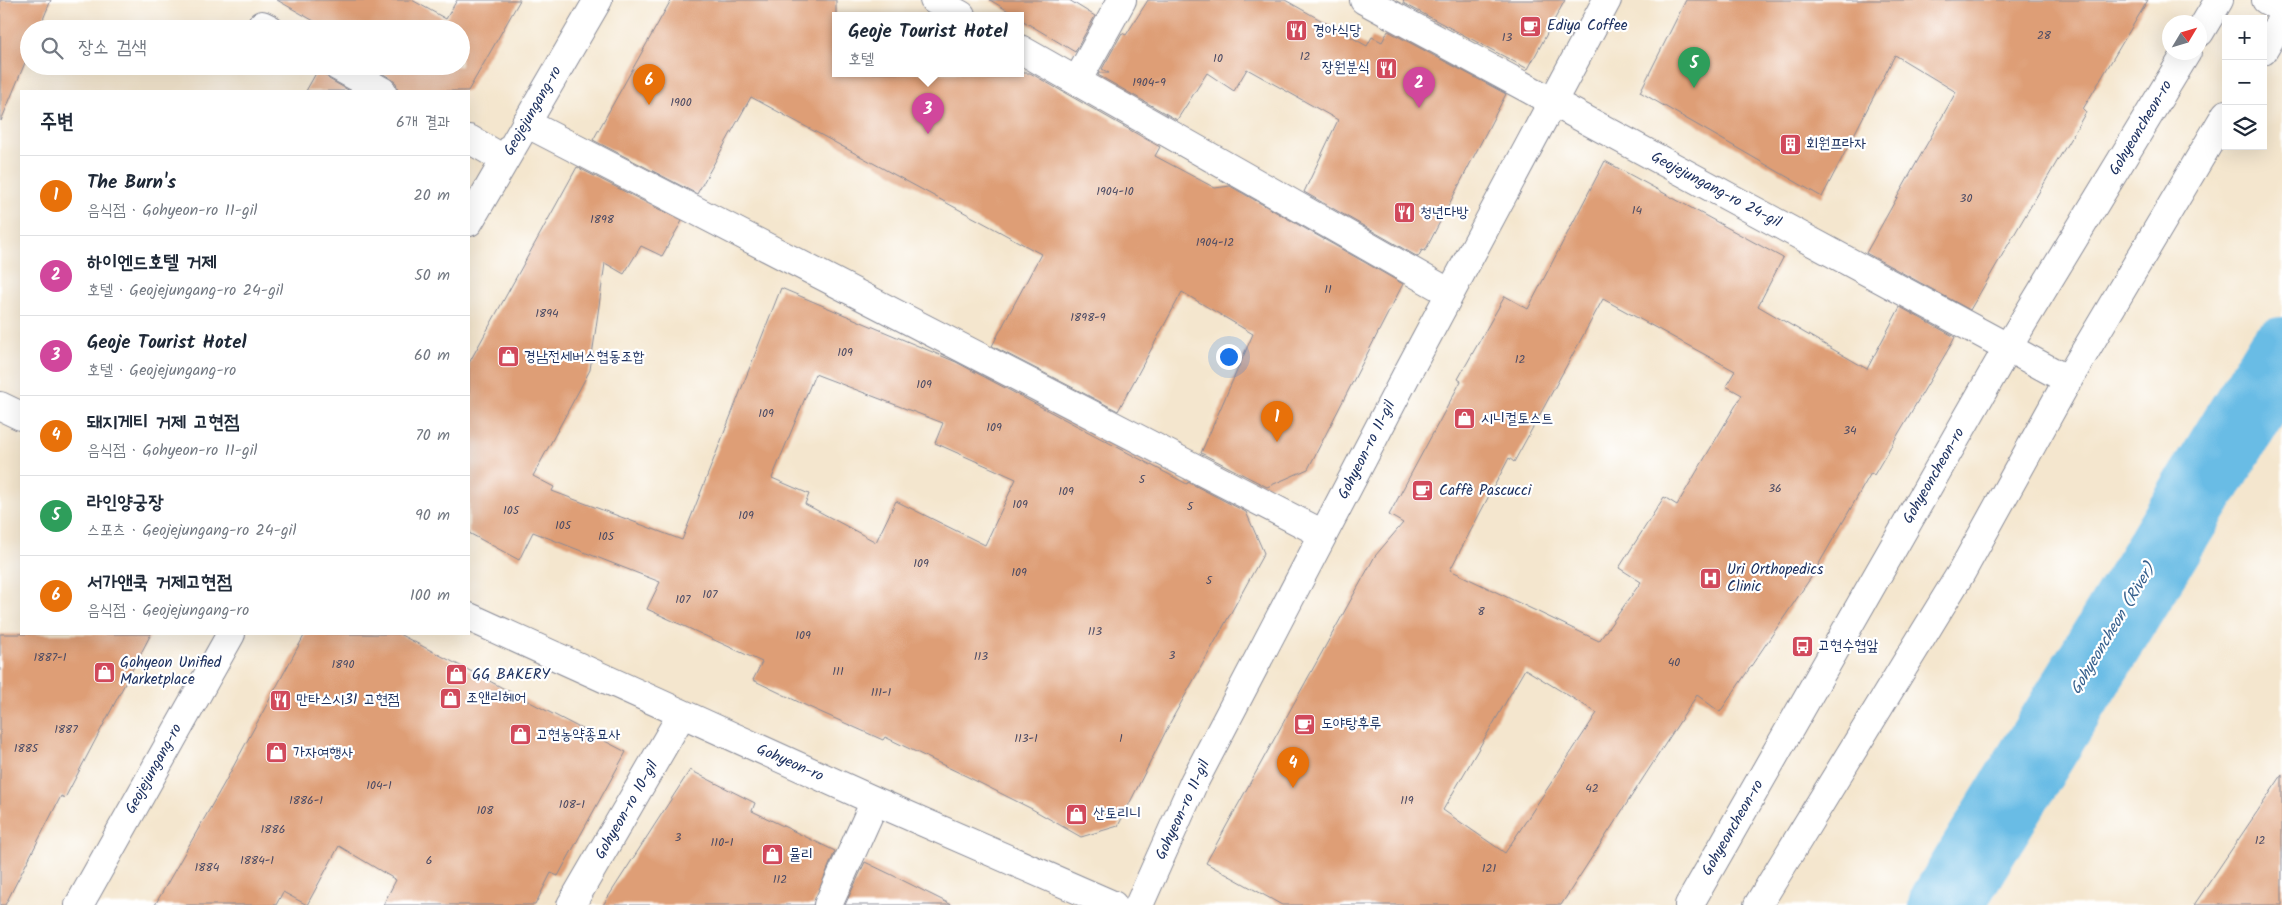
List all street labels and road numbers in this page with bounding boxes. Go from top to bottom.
street label: Geojejungang-ro [498,61,569,160]
street label: Gohyeoncheon-ro [2103,76,2179,180]
street label: Geojejungang-ro 24-gil [1647,145,1786,235]
street label: Gohyeon-ro 11-gil [1332,396,1402,504]
street label: Gohyeoncheon-ro [1897,423,1971,529]
street label: Geojejungang-ro [119,719,189,819]
street label: Gohyeon-ro [753,738,828,789]
street label: Gohyeon-ro 10-gil [589,756,665,864]
street label: Gohyeon-ro 11-gil [1149,756,1217,864]
street label: Gohyeoncheon-ro [1696,775,1770,881]

